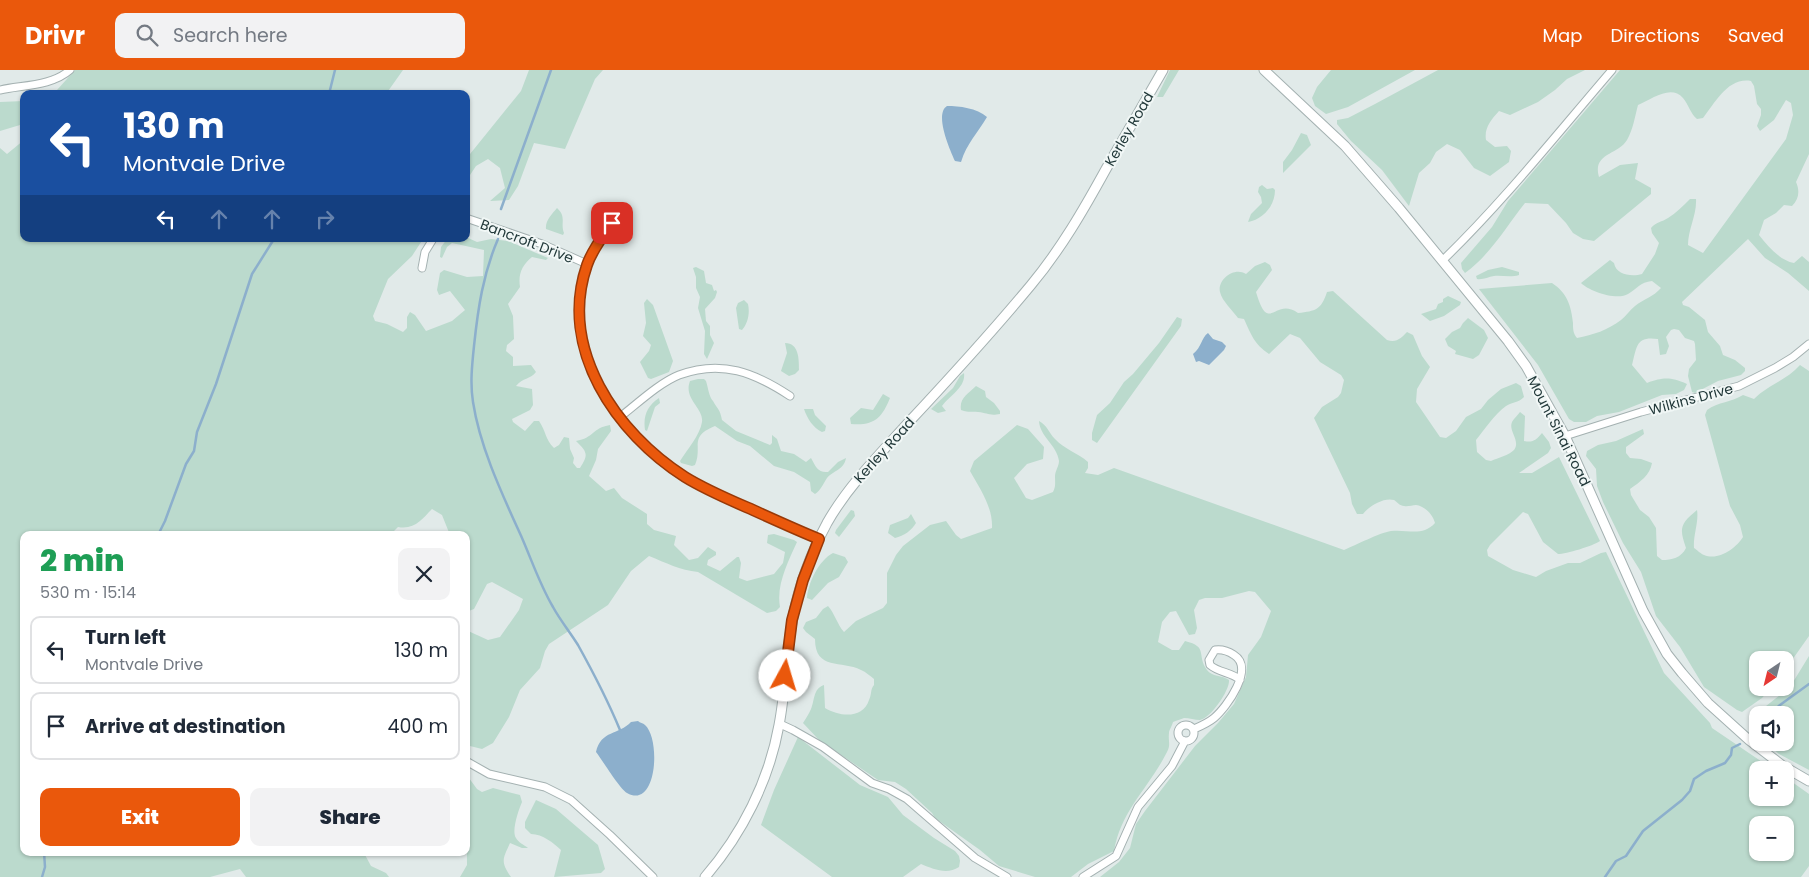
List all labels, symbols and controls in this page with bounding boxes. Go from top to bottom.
search box [115,13,465,58]
text: Drivr [25,19,85,52]
icon: search [133,21,161,49]
text: Search here [173,22,288,49]
text: Map [1543,23,1582,48]
text: Directions [1610,23,1700,48]
text: Saved [1728,23,1784,48]
street label: Kerley Road [1100,88,1158,170]
text: 130 m [123,101,225,150]
icon: left [40,110,105,175]
text: Montvale Drive [123,148,285,179]
pin [591,202,633,244]
icon: left [152,205,180,233]
icon: ahead [205,205,233,233]
icon: ahead [258,205,286,233]
icon: right [311,205,339,233]
icon: arrive [598,209,626,237]
street label: Bancroft Drive [478,214,577,268]
street label: Mount Sinai Road [1523,372,1595,490]
street label: Wilkins Drive [1647,378,1736,420]
street label: Kerley Road [849,413,919,487]
text: 2 min [40,539,125,582]
button: close [398,548,450,600]
text: 530 m · 15:14 [40,581,136,604]
text: Turn left [85,624,166,651]
icon: left [42,636,70,664]
text: 130 m [394,637,448,664]
position arrow [758,649,810,701]
north arrow [1749,651,1794,696]
map controls [1749,651,1794,861]
text: Montvale Drive [85,653,203,676]
button: sound [1749,706,1794,751]
icon: arrive [42,712,70,740]
text: Arrive at destination [85,713,286,740]
text: 400 m [388,713,448,740]
button: + [1749,761,1794,806]
button: Exit [40,788,240,846]
button: Share [250,788,450,846]
button: − [1749,816,1794,861]

